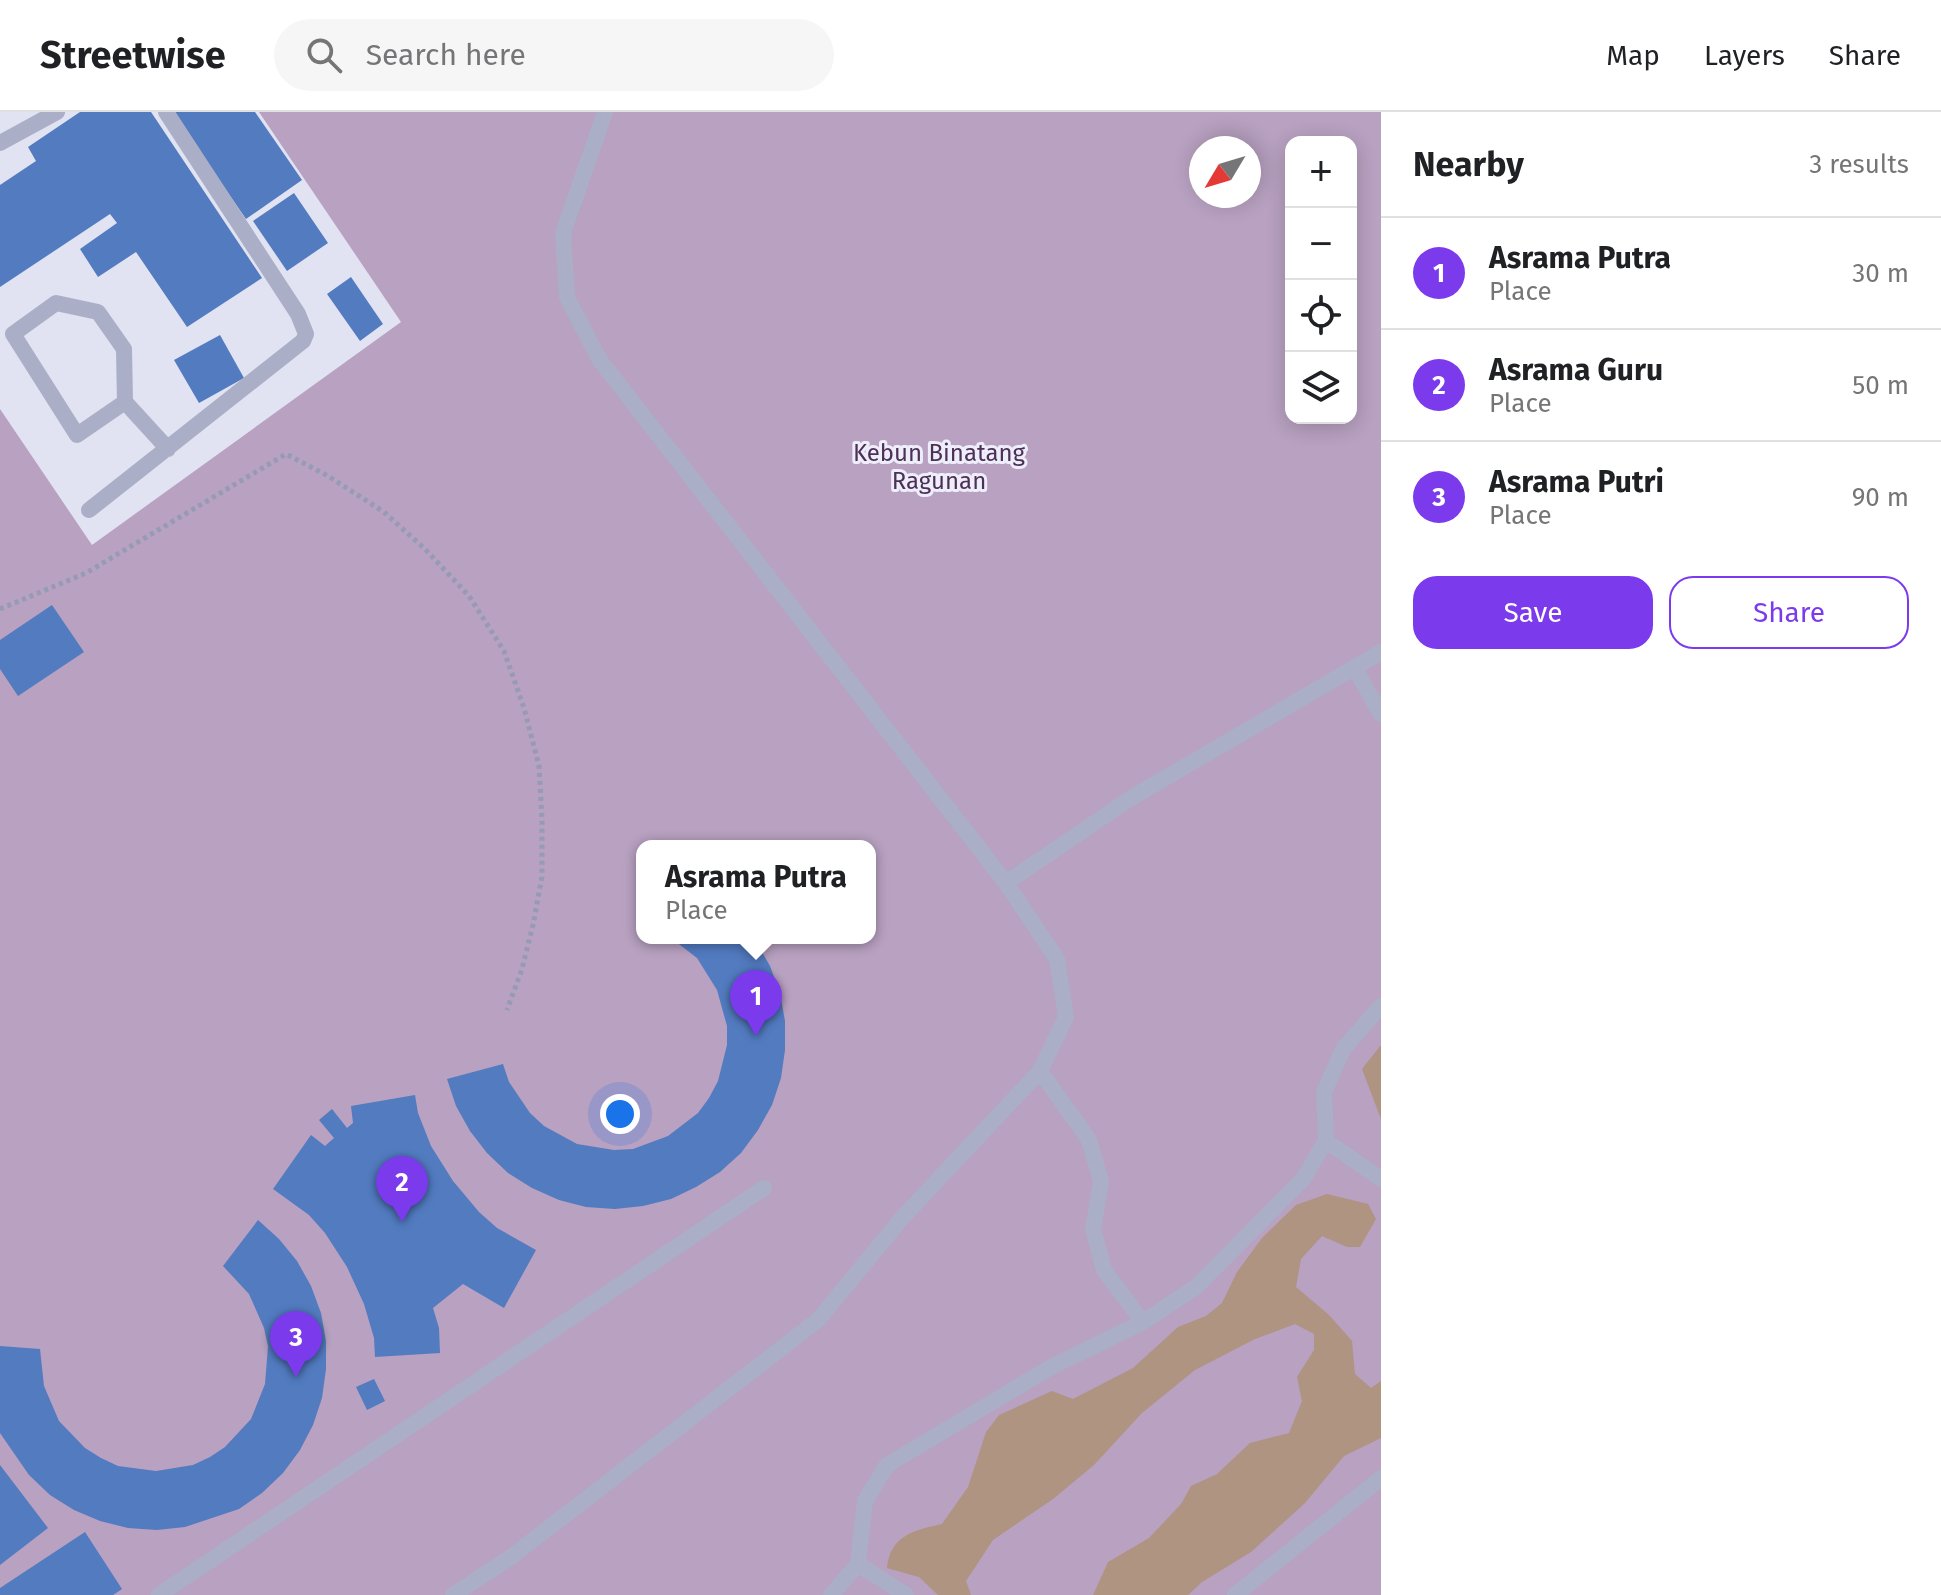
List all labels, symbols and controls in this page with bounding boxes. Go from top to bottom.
search box [274,19,834,91]
text: Streetwise [40,32,226,78]
icon: search [302,33,346,77]
text: Search here [366,37,526,73]
text: Map [1606,39,1660,72]
text: Layers [1704,39,1785,72]
text: Share [1829,39,1901,72]
north arrow [1189,136,1261,208]
map controls [1285,136,1357,424]
button: + [1285,136,1357,208]
text: Nearby [1413,144,1524,185]
text: 3 results [1809,149,1909,180]
button: − [1285,208,1357,280]
text: Asrama Putra [1489,240,1671,276]
text: 1 [1433,258,1445,289]
text: 30 m [1852,258,1909,289]
text: Place [1489,276,1552,307]
button: locate [1285,280,1357,352]
button: layers [1285,352,1357,424]
text: Asrama Guru [1489,352,1663,388]
text: 2 [1432,370,1446,401]
text: 50 m [1852,370,1909,401]
text: Place [1489,388,1552,419]
park label: Kebun Binatang Ragunan [853,439,1026,495]
text: Asrama Putri [1489,464,1664,500]
text: 3 [1432,482,1446,513]
text: 90 m [1852,482,1909,513]
text: Place [1489,500,1552,531]
button: Save [1413,576,1653,649]
button: Share [1669,576,1909,649]
popup [636,840,876,944]
text: Asrama Putra [665,859,847,895]
text: Place [665,895,728,926]
pin: 1 [730,970,782,1036]
your location [600,1094,640,1134]
pin: 2 [376,1156,428,1222]
pin: 3 [270,1311,322,1377]

